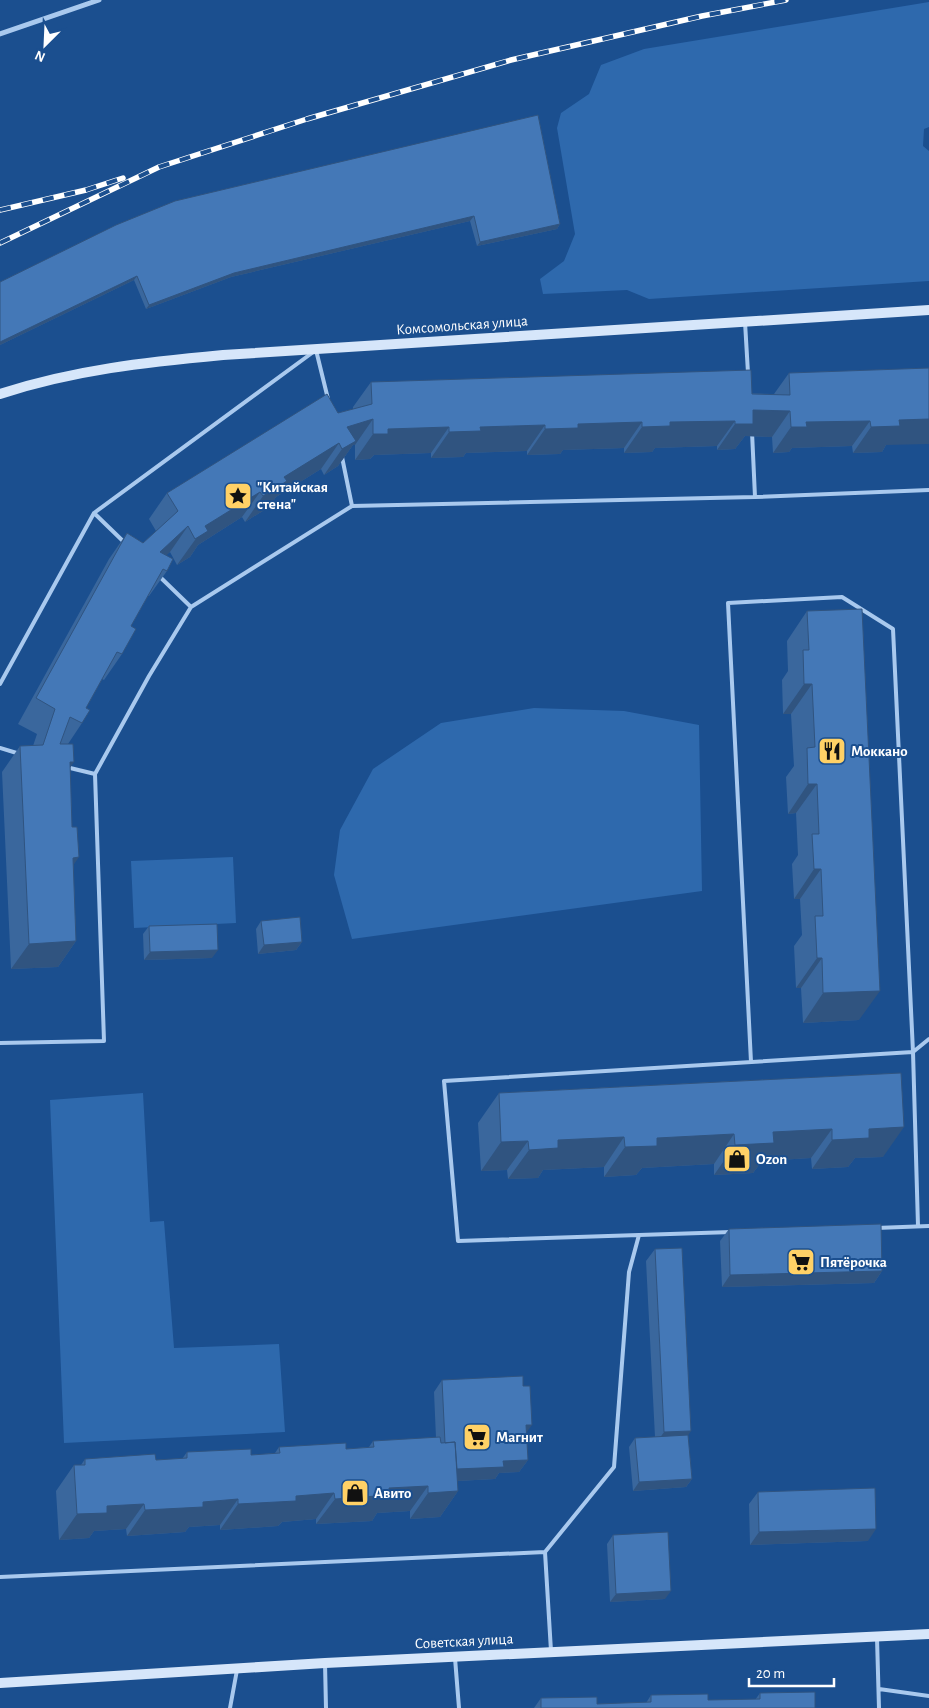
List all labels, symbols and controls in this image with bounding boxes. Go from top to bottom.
north arrow [20,20,70,70]
text: N [33,48,47,64]
street label: Комсомольская улица [396,313,528,338]
place label: "Китайская стена" [257,480,328,512]
place icon: "Китайская стена" [223,481,253,511]
restaurant icon: Моккано [817,736,847,766]
place label: Моккано [851,744,908,759]
shop icon: Ozon [722,1144,752,1174]
place label: Ozon [756,1152,787,1167]
supermarket icon: Пятёрочка [786,1247,816,1277]
place label: Пятёрочка [820,1255,887,1270]
supermarket icon: Магнит [462,1422,492,1452]
place label: Магнит [496,1430,543,1445]
shop icon: Авито [340,1478,370,1508]
place label: Авито [374,1486,412,1501]
street label: Советская улица [414,1631,514,1652]
scale bar [749,1656,834,1688]
text: 20 m [756,1666,785,1681]

